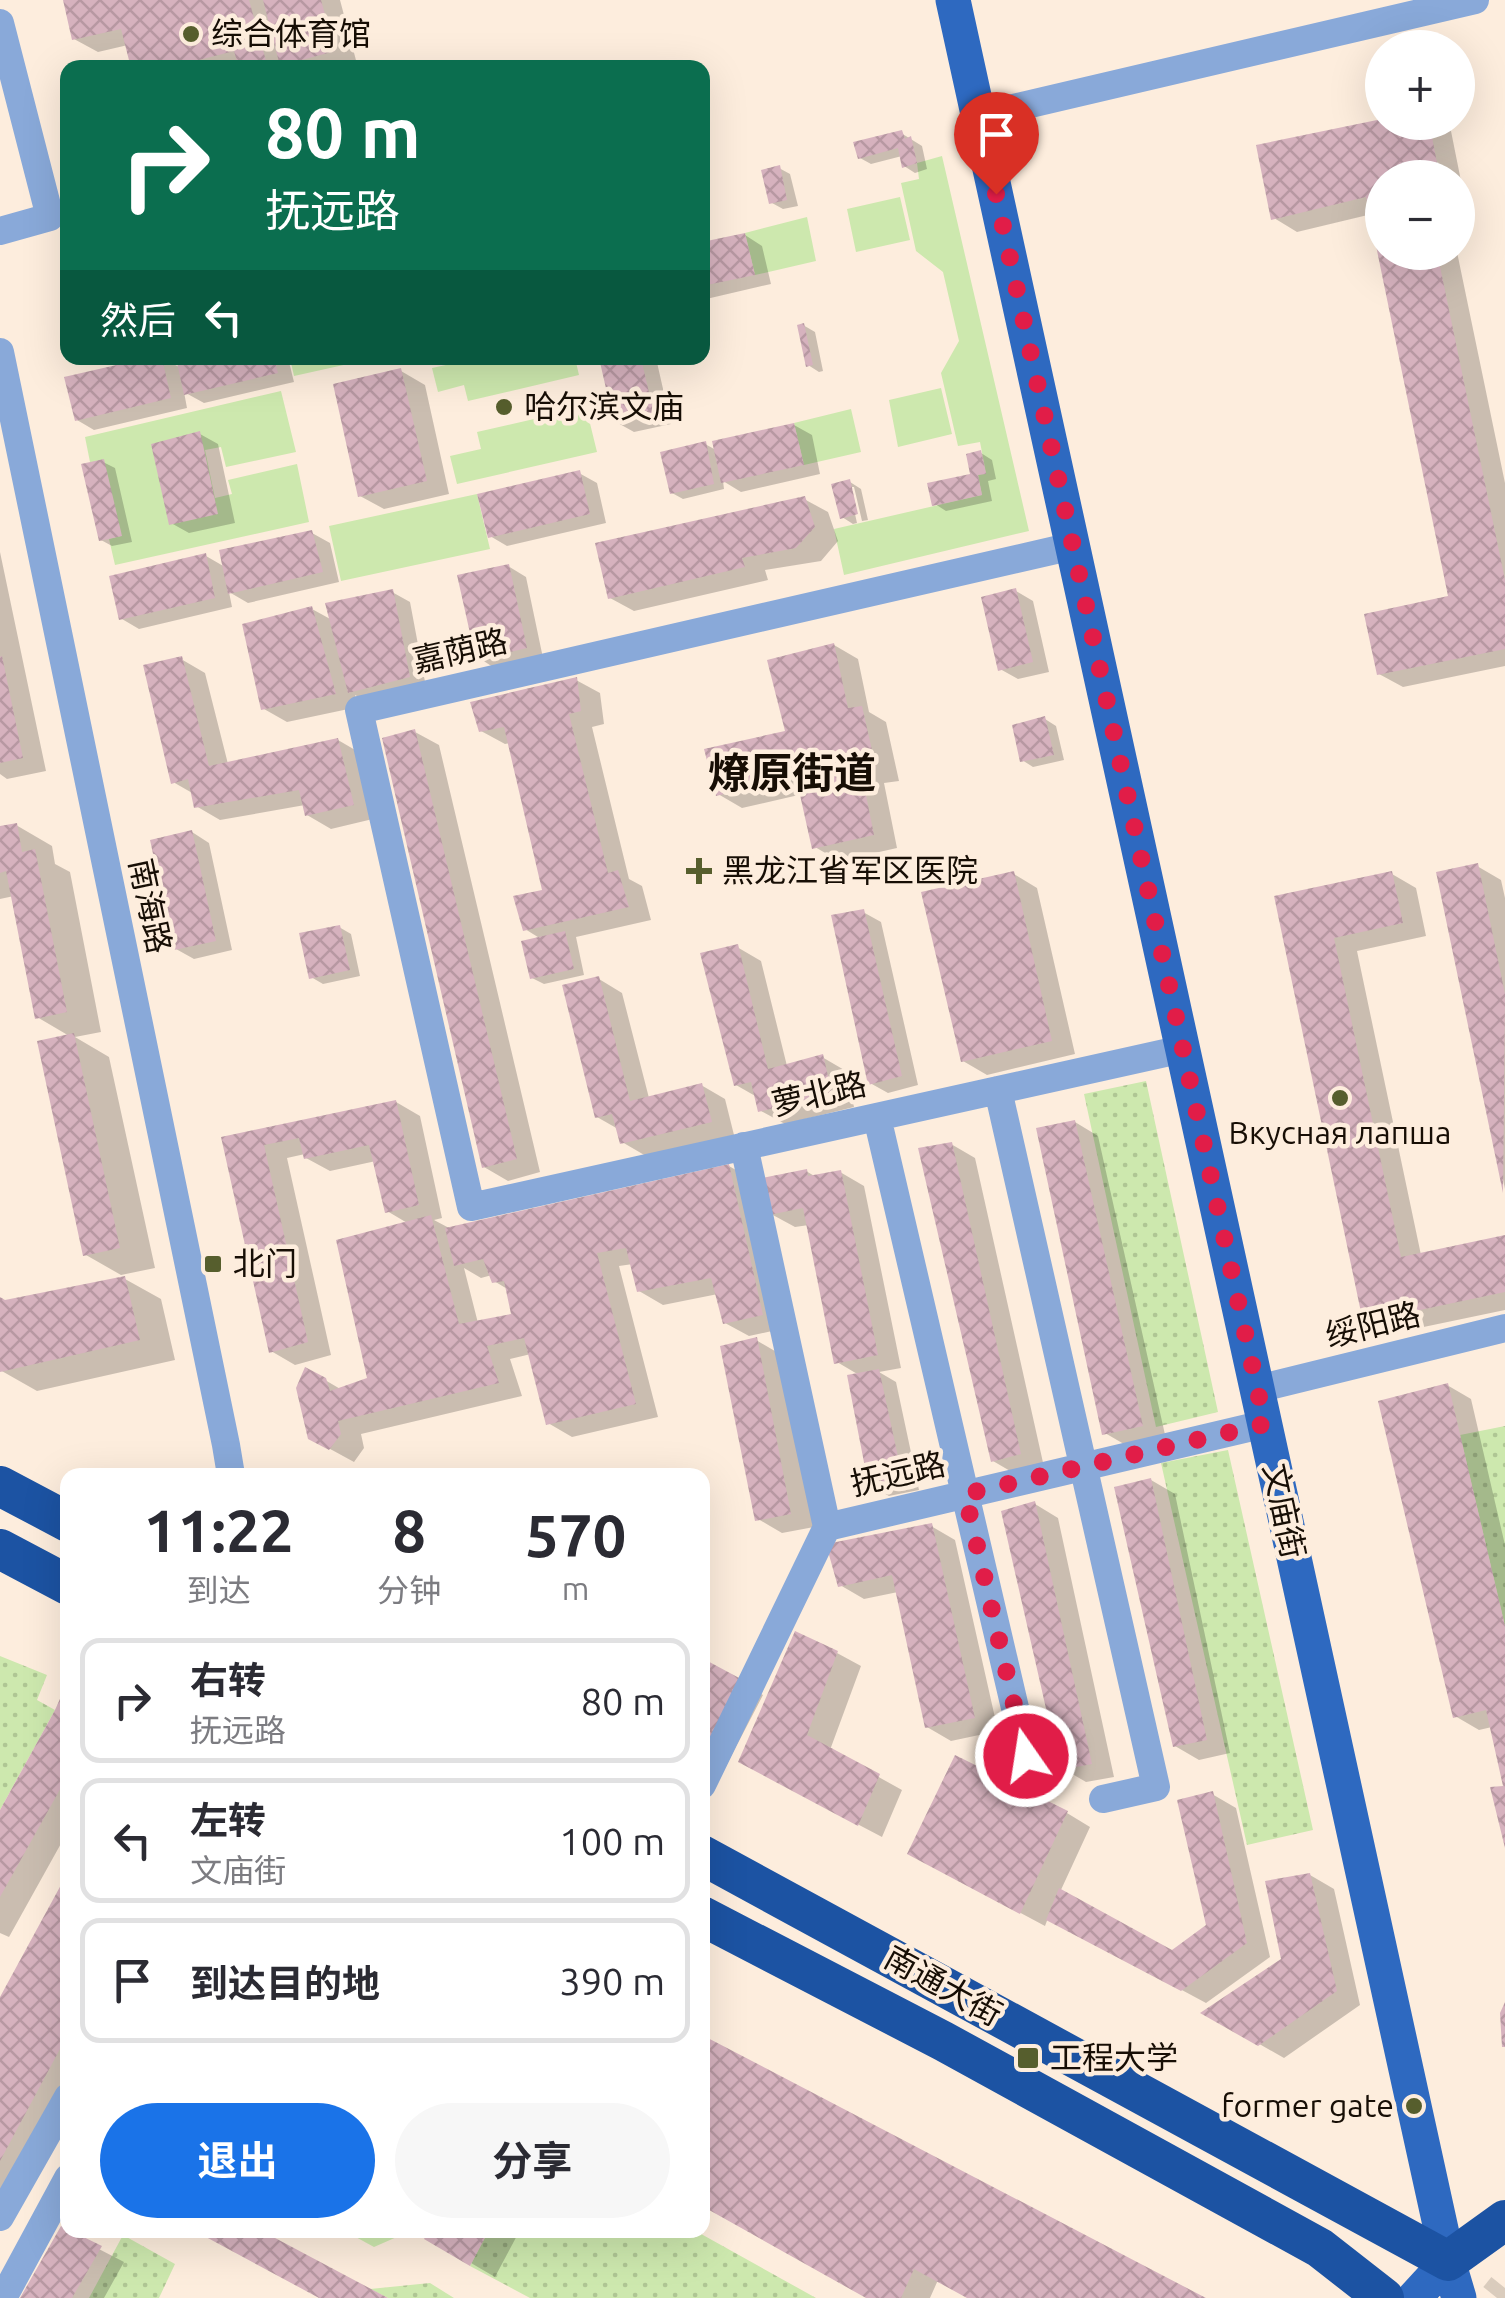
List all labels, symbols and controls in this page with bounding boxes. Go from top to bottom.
place label: 综合体育馆 [211,15,371,51]
marker: 综合体育馆 [180,23,202,45]
map controls [1365,30,1475,270]
button: + [1365,30,1475,140]
pin [954,92,1039,195]
text: 80 m [265,93,421,171]
icon: right [100,100,230,230]
icon: arrive [969,107,1024,162]
button: − [1365,160,1475,270]
text: 抚远路 [265,185,400,236]
icon: left [196,290,251,345]
text: 然后 [100,299,176,341]
place label: 哈尔滨文庙 [524,388,684,424]
marker: 哈尔滨文庙 [493,396,515,418]
street label: 嘉荫路 [409,622,511,678]
district label: 燎原街道 [708,749,876,796]
place label: 黑龙江省军区医院 [722,852,978,888]
street label: 南海路 [123,855,179,956]
marker: 黑龙江省军区医院 [686,858,712,884]
street label: 萝北路 [768,1065,870,1121]
marker: Вкусная лапша [1329,1087,1351,1109]
place label: Вкусная лапша [1229,1114,1451,1150]
place label: 北门 [233,1245,297,1281]
marker: 北门 [202,1253,224,1275]
street label: 绥阳路 [1322,1295,1424,1353]
street label: 抚远路 [847,1445,949,1501]
street label: 文庙街 [1257,1460,1313,1561]
text: 11:22 [144,1496,294,1563]
text: 8 [392,1496,426,1563]
text: 570 [525,1501,626,1568]
text: m [562,1570,589,1606]
text: 到达 [187,1572,251,1608]
text: 分钟 [377,1572,441,1608]
text: 右转 [190,1659,266,1701]
icon: right [105,1673,160,1728]
text: 80 m [581,1680,665,1722]
position arrow [974,1704,1078,1808]
text: 抚远路 [190,1712,286,1748]
text: 左转 [190,1799,266,1841]
icon: left [105,1813,160,1868]
text: 100 m [559,1820,665,1862]
text: 文庙街 [190,1852,286,1888]
street label: 南通大街 [879,1938,1008,2032]
icon: arrive [105,1953,160,2008]
text: 390 m [559,1960,665,2002]
text: 到达目的地 [190,1962,380,2004]
place label: 工程大学 [1050,2039,1178,2075]
marker: 工程大学 [1015,2045,1041,2071]
place label: former gate [1221,2087,1394,2123]
marker: former gate [1403,2095,1425,2117]
button: 退出 [100,2103,375,2218]
button: 分享 [395,2103,670,2218]

